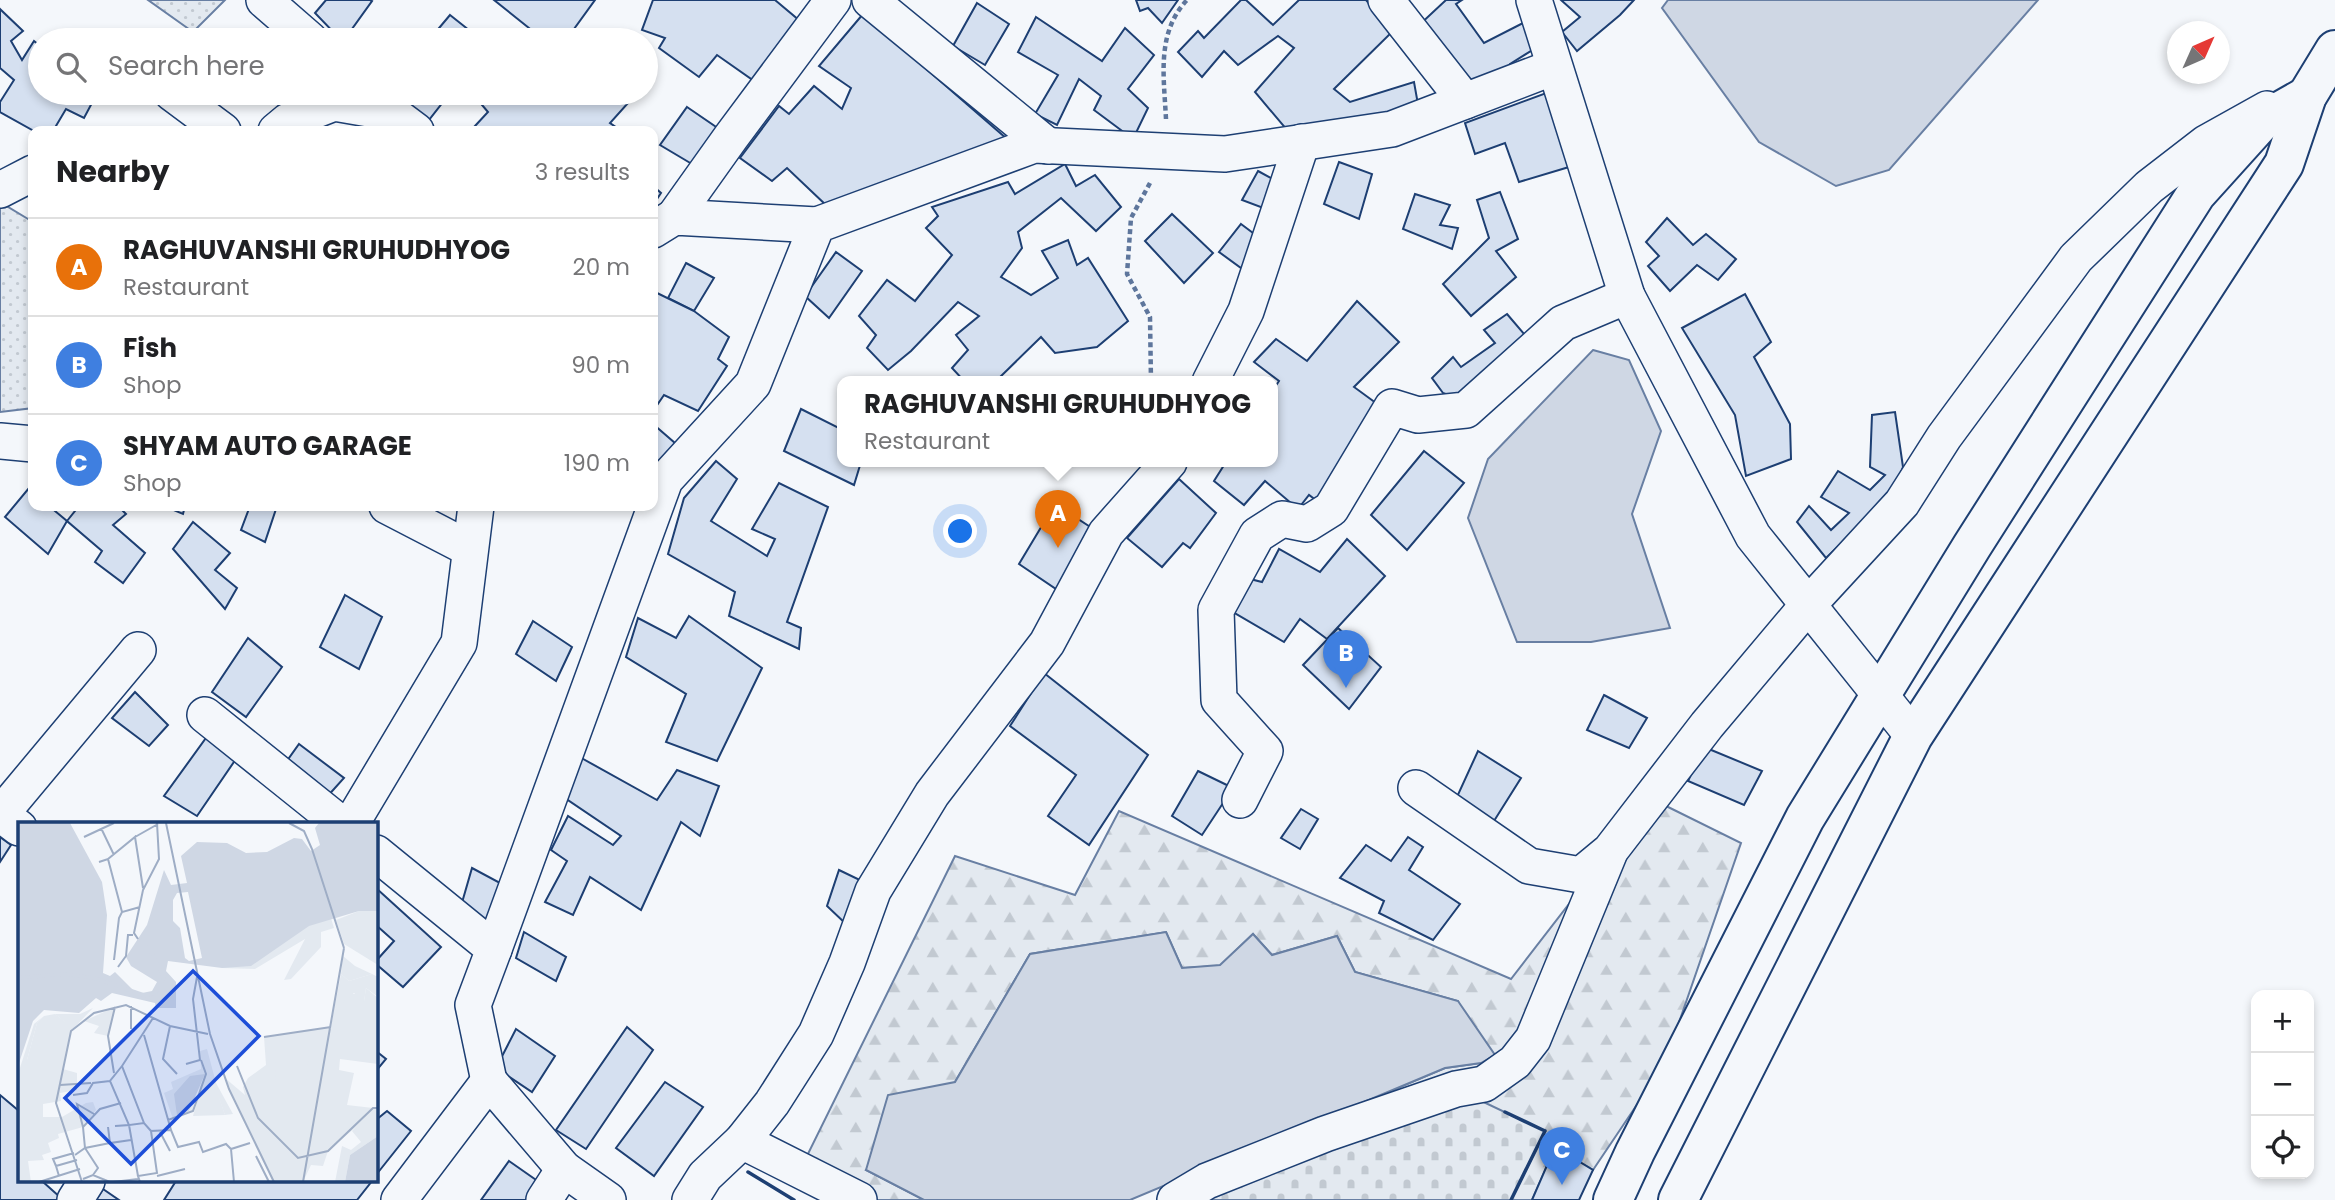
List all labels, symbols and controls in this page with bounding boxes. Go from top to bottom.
north arrow [2167,21,2230,84]
search box [28,28,658,105]
icon: search [52,48,90,86]
text: Search here [108,48,265,84]
text: Nearby [56,150,170,193]
text: 3 results [535,156,630,188]
text: RAGHUVANSHI GRUHUDHYOG [123,232,510,268]
text: A [71,251,87,283]
text: 20 m [572,251,630,283]
text: Restaurant [123,271,249,303]
text: Fish [123,330,177,366]
text: B [71,349,87,381]
text: 90 m [571,349,630,381]
text: Shop [123,369,182,401]
popup [837,376,1278,467]
text: RAGHUVANSHI GRUHUDHYOG [864,386,1251,422]
text: Restaurant [864,425,990,457]
text: SHYAM AUTO GARAGE [123,428,412,464]
text: C [70,447,88,479]
text: 190 m [564,447,630,479]
text: Shop [123,467,182,499]
pin: A [1035,490,1081,548]
your location [943,514,977,548]
pin: B [1323,630,1369,688]
inset map [18,822,378,1182]
map controls [2251,990,2314,1179]
button: + [2251,990,2314,1053]
button: − [2251,1053,2314,1116]
button: locate [2251,1116,2314,1179]
pin: C [1539,1127,1585,1185]

